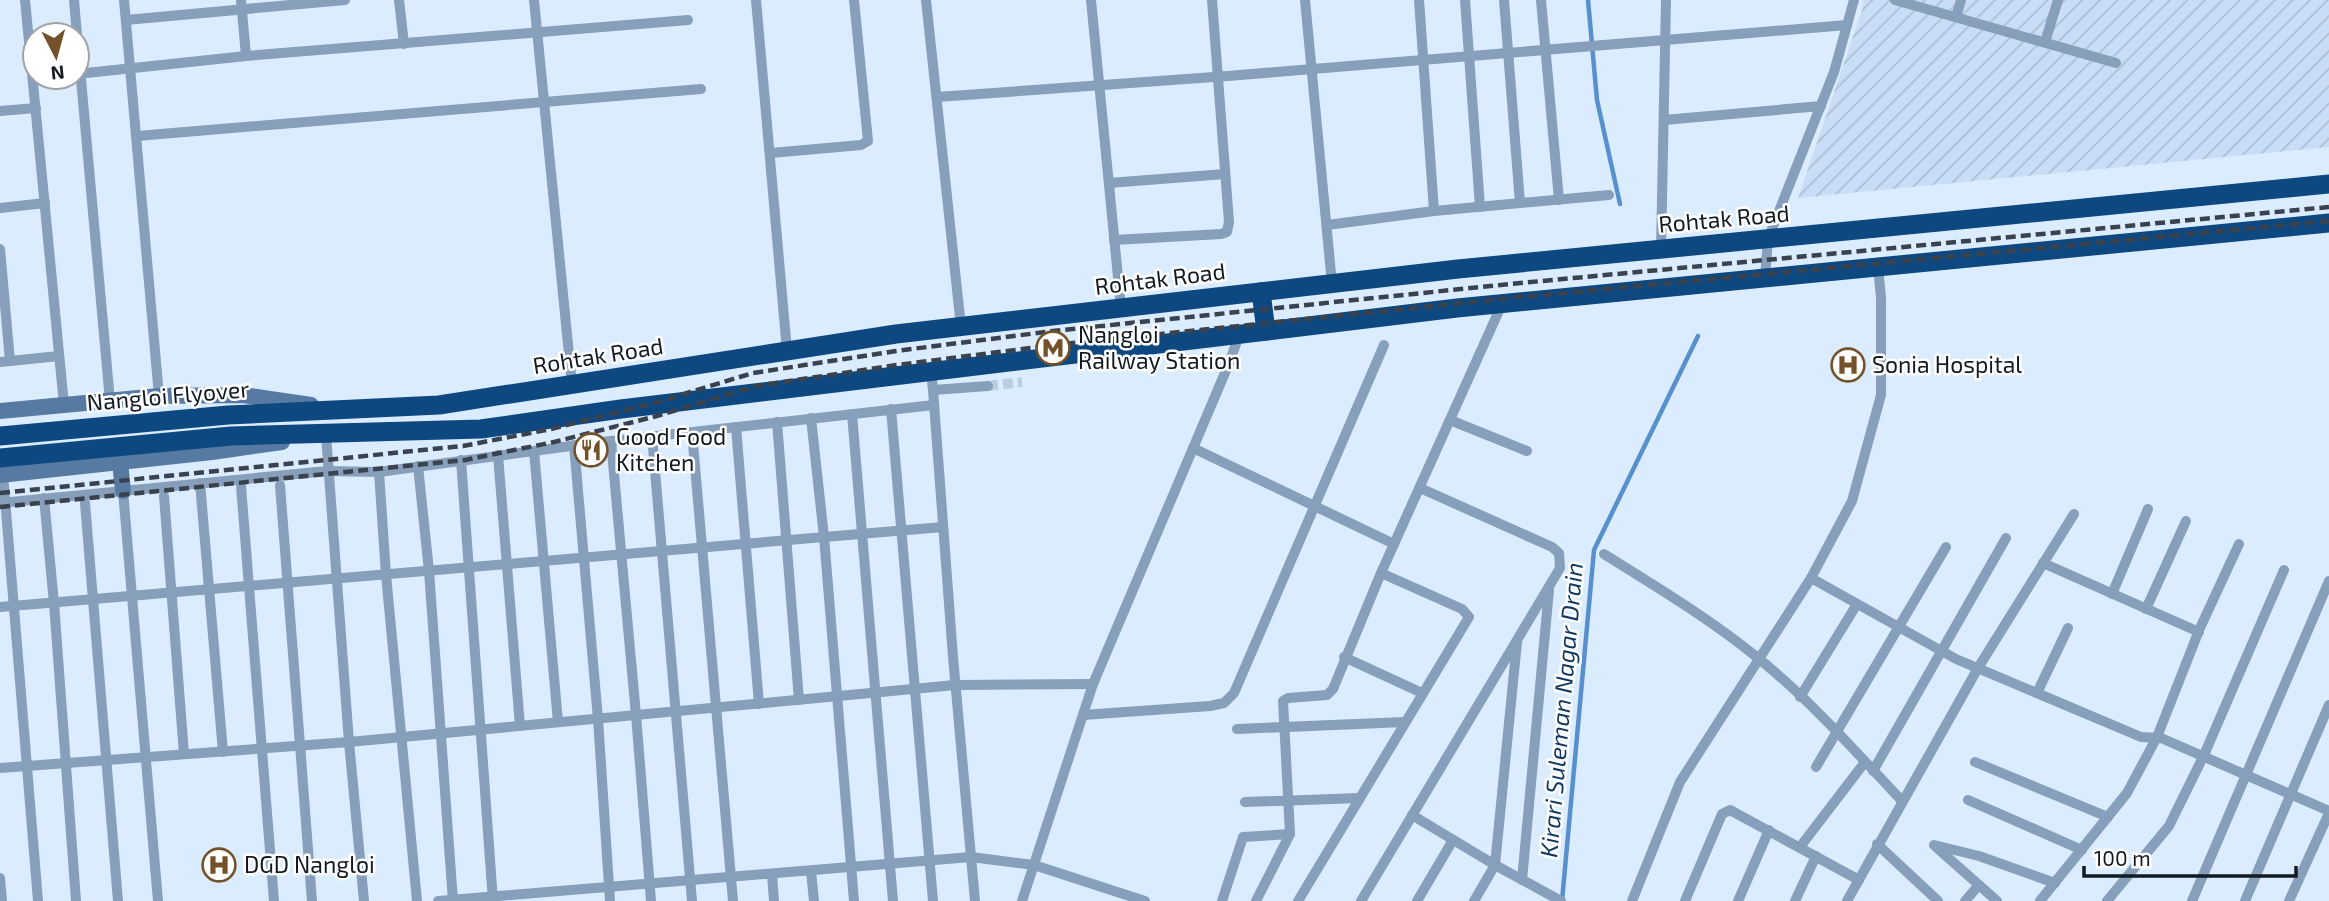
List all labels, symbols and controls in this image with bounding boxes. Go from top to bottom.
north arrow [21,21,91,91]
text: N [50,61,66,86]
street label: Rohtak Road [1657,198,1791,238]
street label: Rohtak Road [1093,256,1227,300]
place label: Nangloi Railway Station [1078,320,1240,374]
metro station icon: Nangloi Railway Station [1034,329,1072,367]
street label: Rohtak Road [531,331,665,379]
hospital icon: Sonia Hospital [1829,346,1867,384]
place label: Sonia Hospital [1872,350,2022,378]
street label: Nangloi Flyover [85,374,250,416]
place label: Good Food Kitchen [616,422,726,476]
restaurant icon: Good Food Kitchen [572,431,610,469]
water label: Kirari Suleman Nagar Drain [1533,561,1588,859]
scale bar [2084,834,2296,878]
text: 100 m [2094,845,2151,870]
hospital icon: DGD Nangloi [200,846,238,884]
place label: DGD Nangloi [244,850,375,878]

